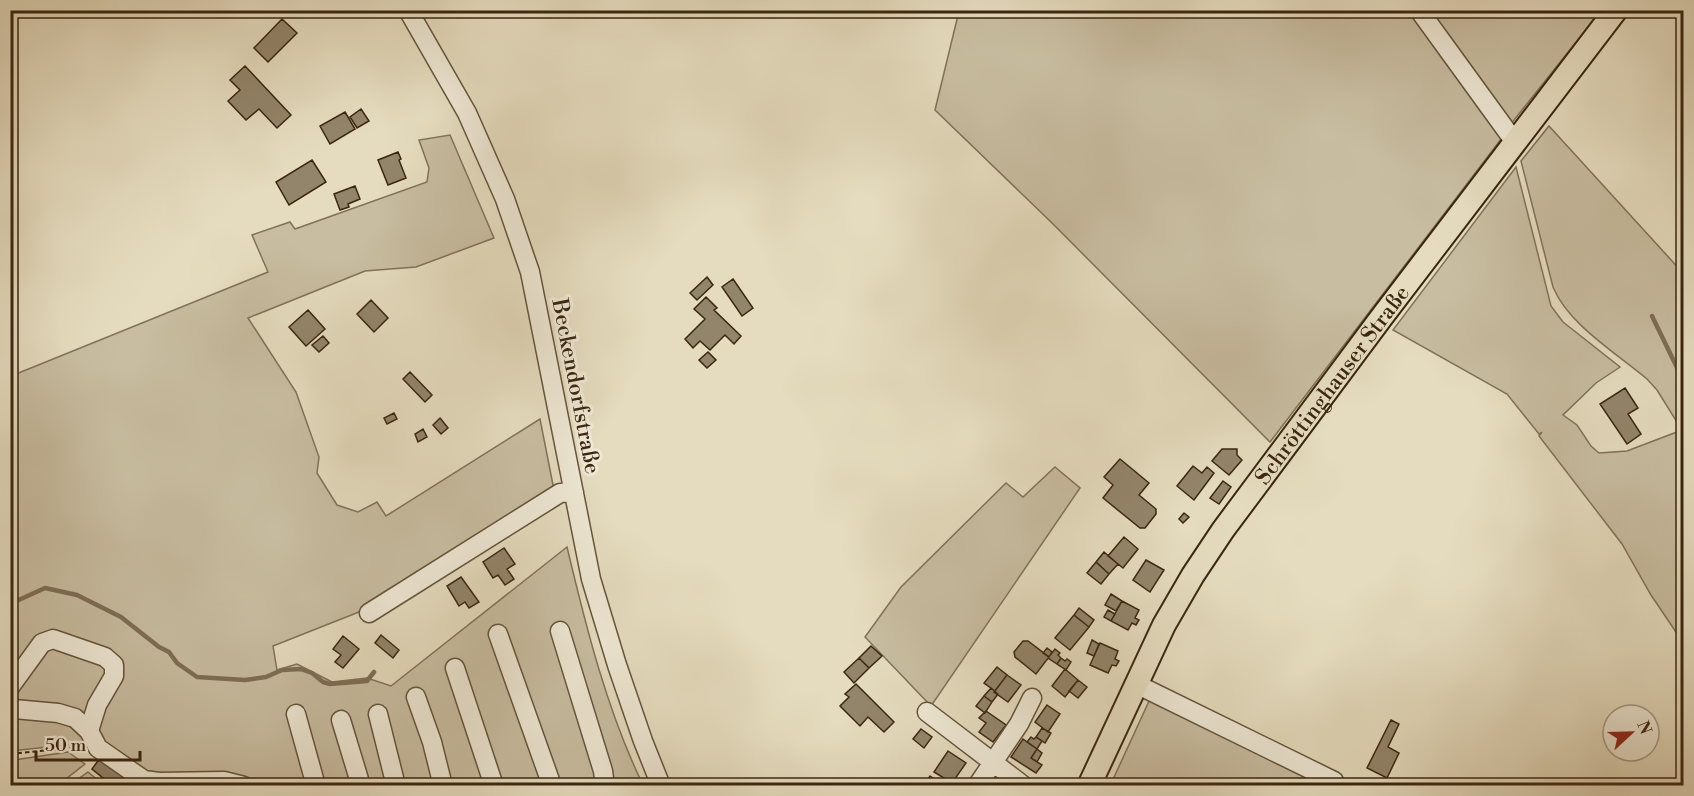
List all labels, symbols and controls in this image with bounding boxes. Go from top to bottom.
street label: Schröttinghauser Straße [1250,281,1416,490]
street label: Beckendorfstraße [545,295,606,476]
north arrow [1601,703,1661,763]
text: N [1632,718,1656,738]
scale bar [36,724,140,762]
text: 50 m [45,734,87,757]

